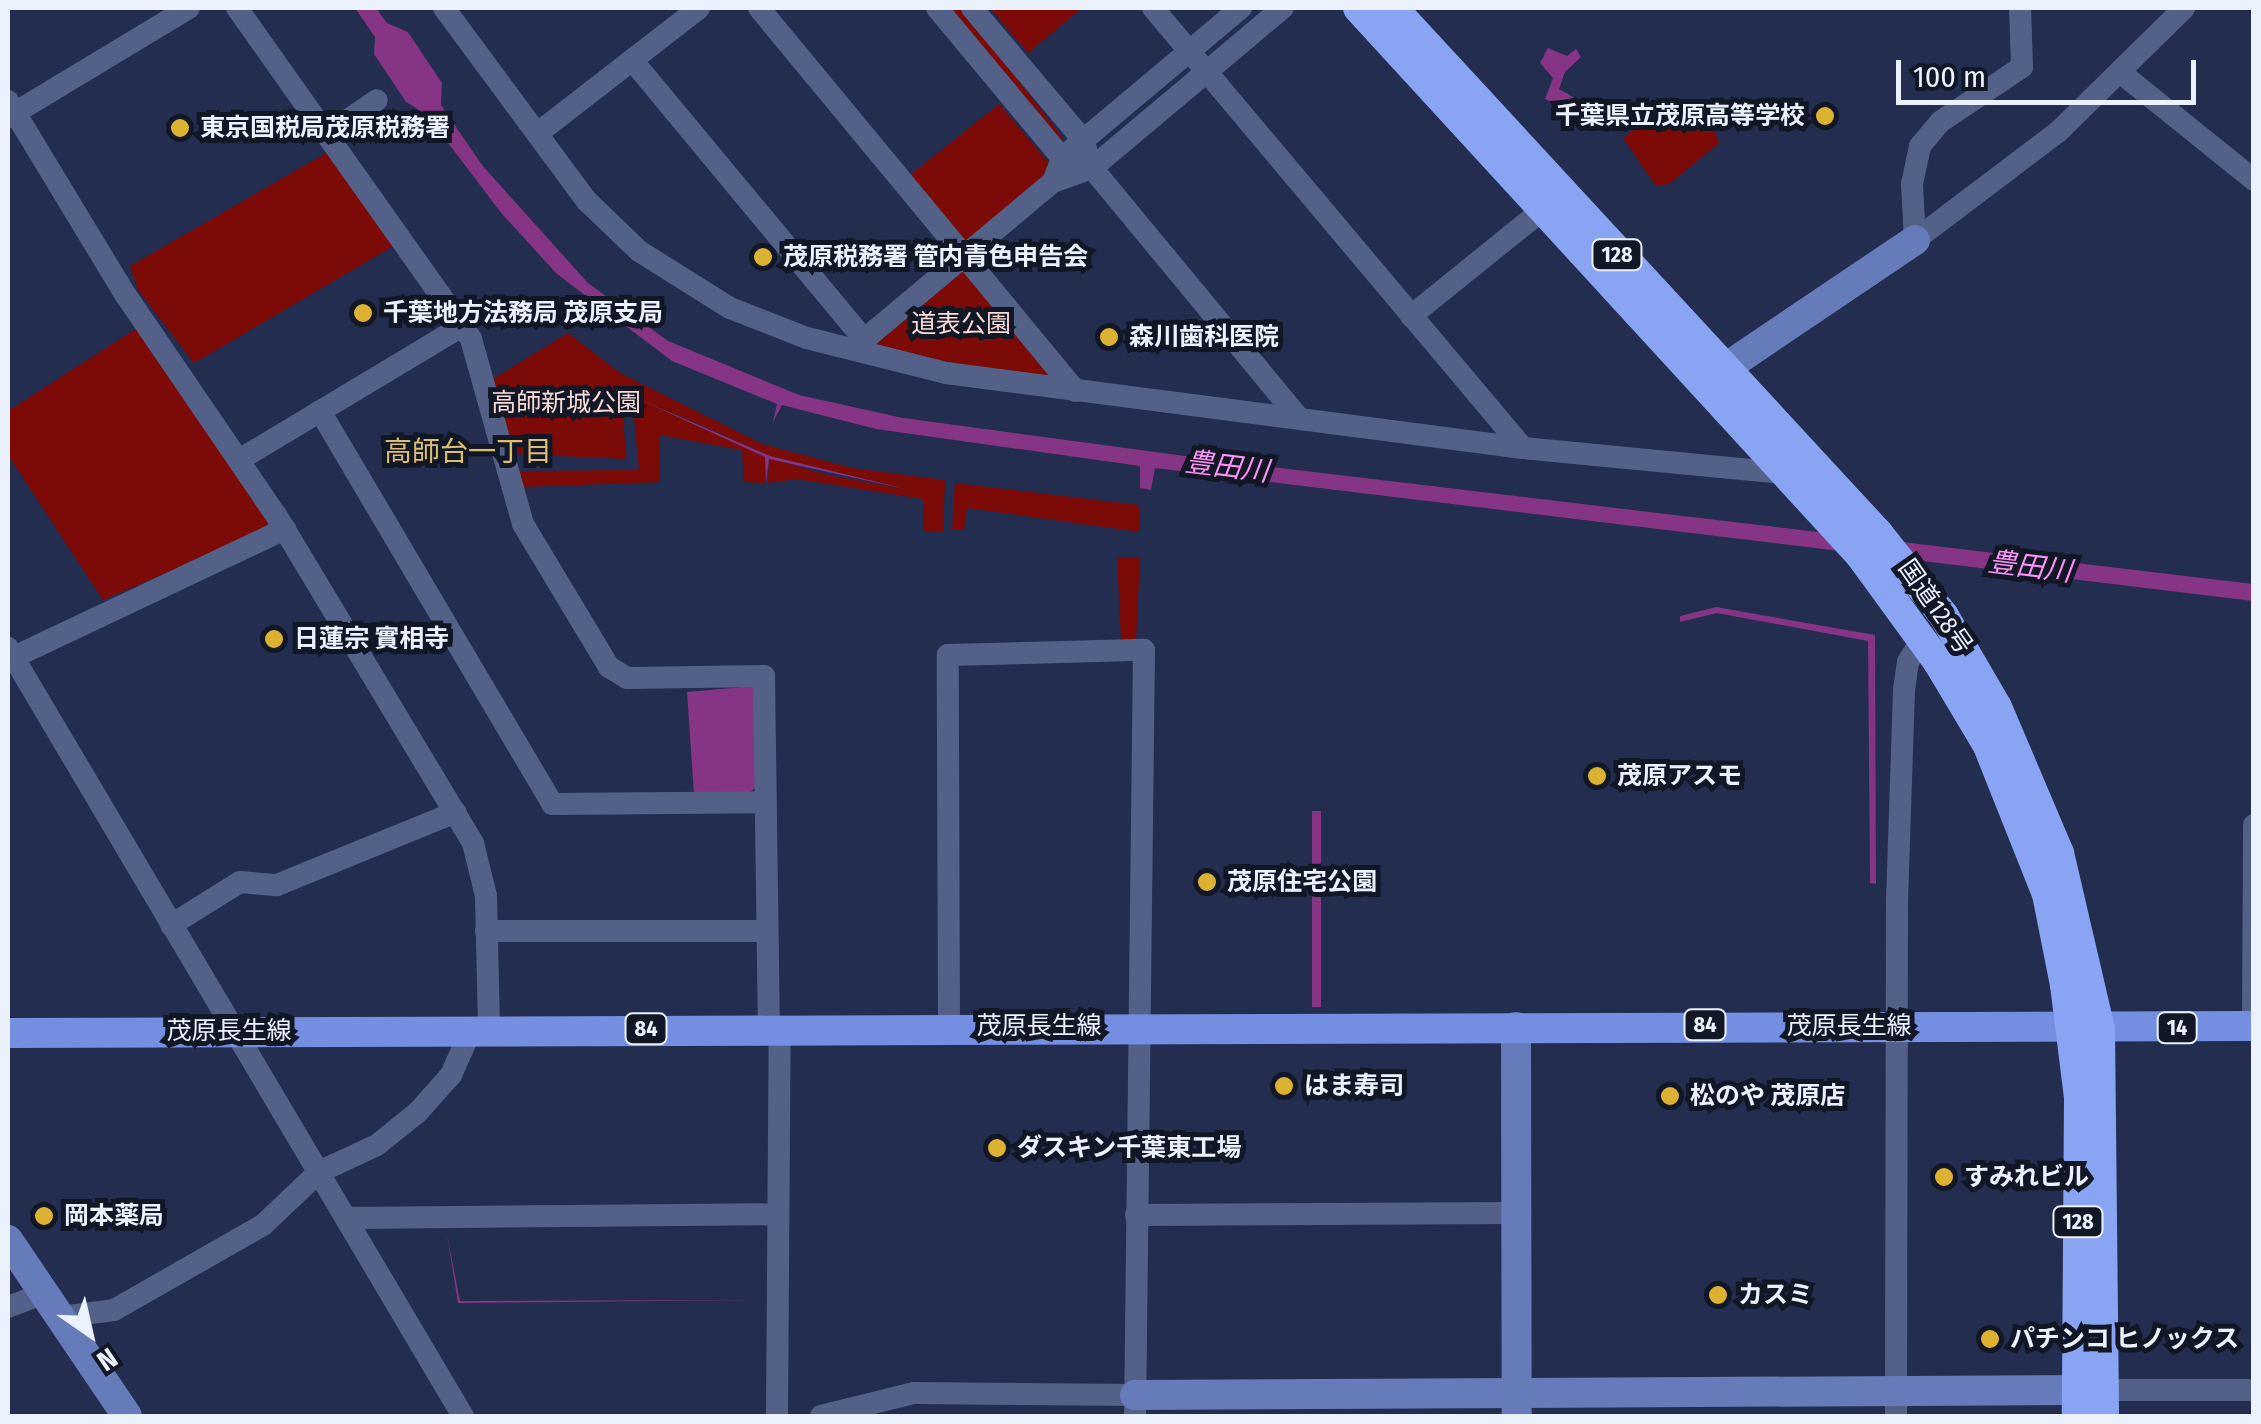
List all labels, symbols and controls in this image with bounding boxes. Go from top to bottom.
scale bar [1901,40,2201,102]
text: 100 m [1913,59,1986,95]
place label: 千葉県立茂原高等学校 [1555,101,1805,131]
marker: 千葉県立茂原高等学校 [1814,105,1836,127]
place label: 東京国税局茂原税務署 [200,113,450,143]
marker: 東京国税局茂原税務署 [169,117,191,139]
road number: 128 [1590,238,1644,272]
place label: 茂原税務署 管内青色申告会 [783,242,1088,272]
marker: 茂原税務署 管内青色申告会 [752,246,774,268]
place label: 千葉地方法務局 茂原支局 [383,298,663,328]
marker: 千葉地方法務局 茂原支局 [352,302,374,324]
park label: 道表公園 [911,309,1011,339]
place label: 森川歯科医院 [1129,322,1279,352]
marker: 森川歯科医院 [1098,326,1120,348]
park label: 高師新城公園 [491,388,641,418]
district label: 高師台一丁目 [384,435,552,469]
water label: 豊田川 [1183,445,1271,489]
water label: 豊田川 [1986,545,2074,589]
street label: 国道128号 [1892,554,1978,660]
place label: 日蓮宗 實相寺 [294,624,449,654]
marker: 日蓮宗 實相寺 [263,628,285,650]
place label: 茂原アスモ [1617,761,1742,791]
marker: 茂原アスモ [1586,765,1608,787]
place label: 茂原住宅公園 [1227,867,1377,897]
marker: 茂原住宅公園 [1196,871,1218,893]
road number: 84 [1682,1008,1728,1042]
street label: 茂原長生線 [977,1011,1101,1041]
street label: 茂原長生線 [1787,1011,1911,1041]
road number: 14 [2154,1011,2200,1045]
road number: 84 [624,1012,668,1046]
street label: 茂原長生線 [167,1016,291,1046]
place label: はま寿司 [1304,1071,1404,1101]
marker: はま寿司 [1273,1075,1295,1097]
place label: 松のや 茂原店 [1690,1081,1845,1111]
marker: 松のや 茂原店 [1659,1085,1681,1107]
place label: ダスキン千葉東工場 [1017,1133,1242,1163]
marker: ダスキン千葉東工場 [986,1137,1008,1159]
place label: すみれビル [1964,1162,2089,1192]
marker: すみれビル [1933,1166,1955,1188]
place label: 岡本薬局 [64,1201,164,1231]
marker: 岡本薬局 [33,1205,55,1227]
road number: 128 [2050,1205,2106,1239]
place label: カスミ [1738,1280,1813,1310]
north arrow [40,1284,140,1384]
marker: カスミ [1707,1284,1729,1306]
place label: パチンコ ヒノックス [2010,1324,2240,1354]
marker: パチンコ ヒノックス [1979,1328,2001,1350]
text: N [91,1341,123,1378]

